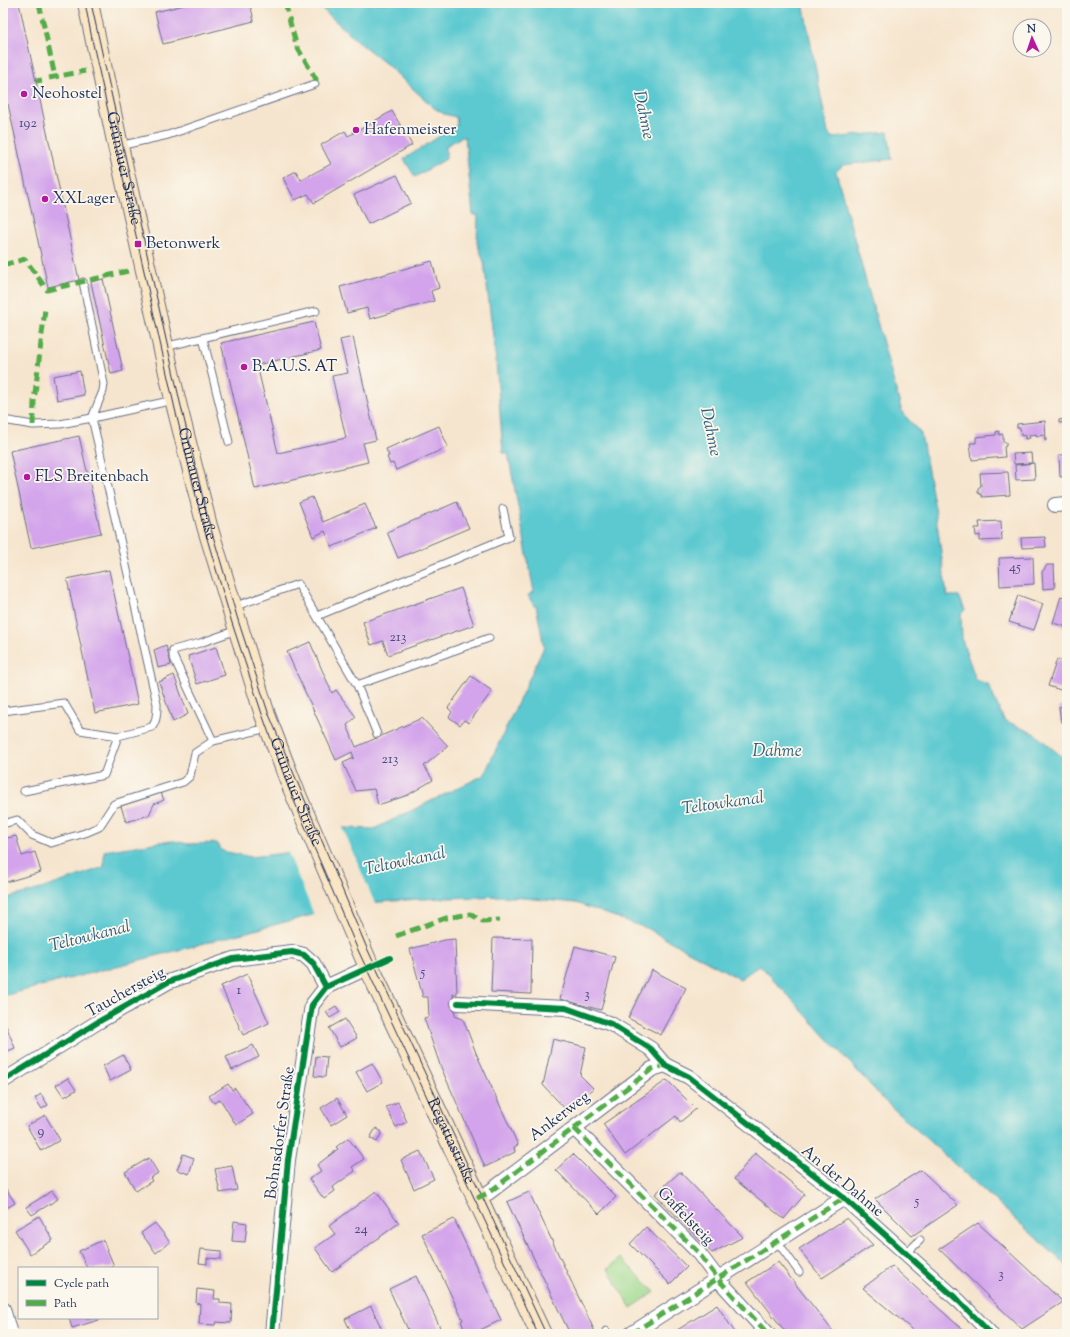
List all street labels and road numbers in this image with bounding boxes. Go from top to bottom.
street label: Grünauer Straße [100,110,147,227]
street label: Grünauer Straße [171,425,222,543]
street label: Grünauer Straße [263,734,328,850]
street label: Tauchersteig [82,962,170,1024]
street label: Bohnsdorfer Straße [260,1065,302,1201]
street label: Ankerweg [525,1086,595,1148]
street label: Regattastraße [420,1094,481,1188]
street label: An der Dahme [796,1141,888,1223]
street label: Gaffelsteig [651,1183,719,1251]

